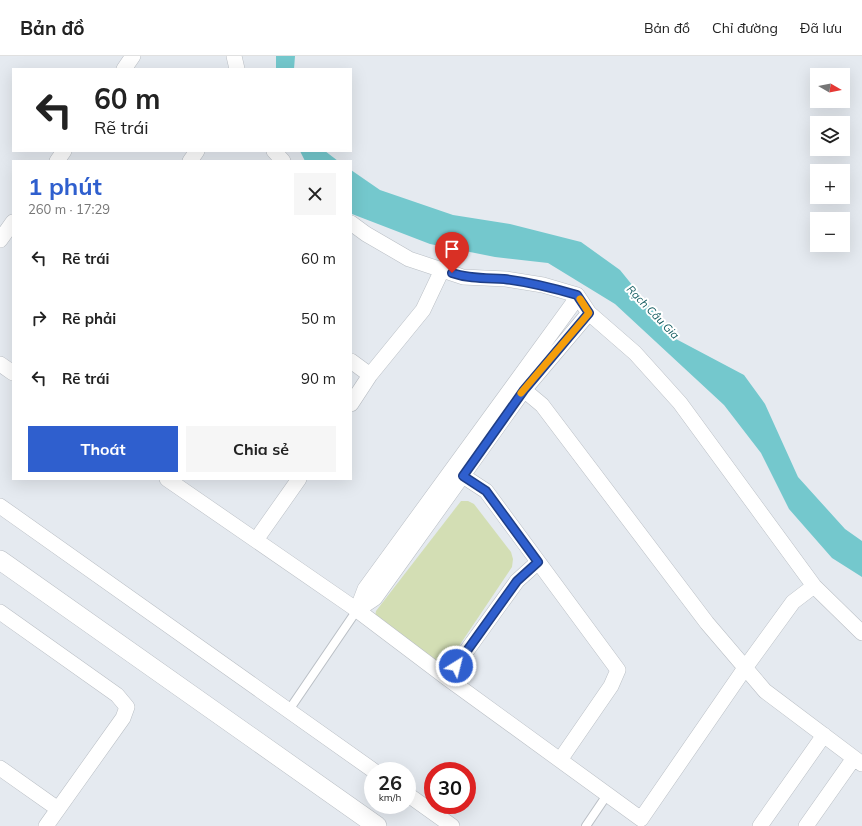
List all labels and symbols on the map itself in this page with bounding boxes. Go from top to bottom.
north arrow [810,68,850,108]
pin [435,232,469,273]
water label: Rạch Cầu Gia [624,282,682,342]
position arrow [435,645,477,687]
speed limit sign: 30 [424,762,476,814]

